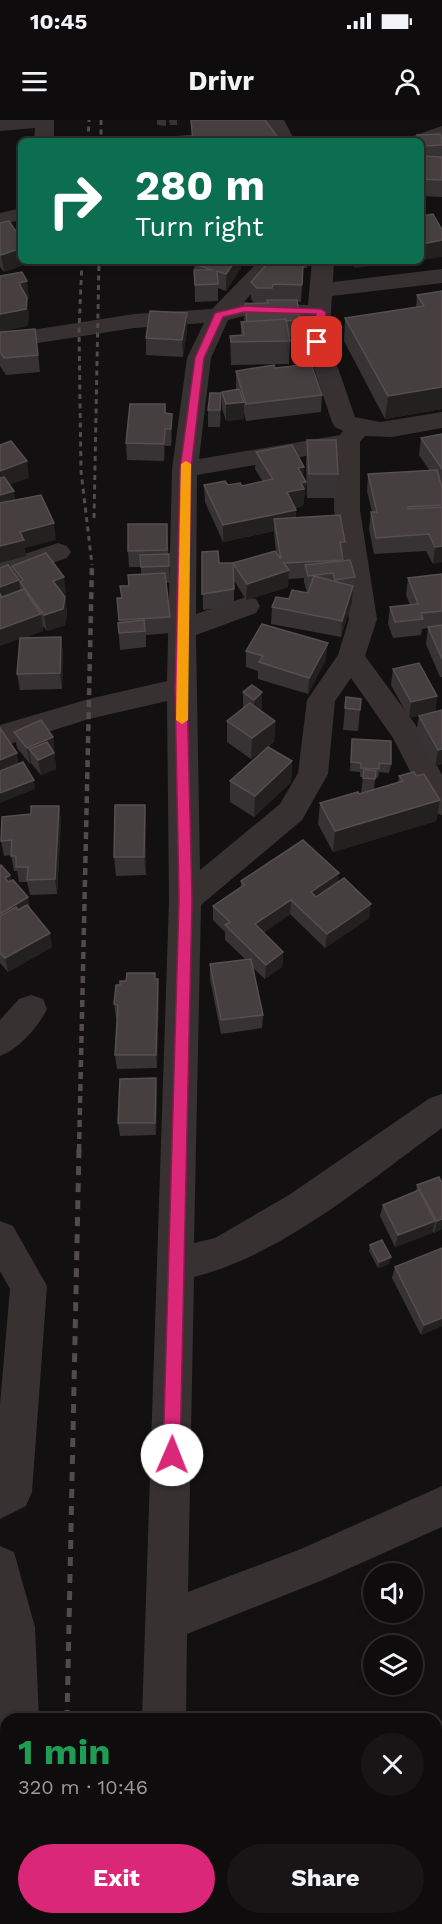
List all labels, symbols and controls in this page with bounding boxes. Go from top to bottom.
text: 10:45 [30,9,87,34]
icon: menu [18,65,51,98]
text: Drivr [188,65,254,97]
icon: person [391,65,424,98]
text: 280 m [135,161,265,210]
icon: right [36,162,114,240]
text: Turn right [135,211,264,243]
pin [291,316,342,367]
icon: arrive [300,325,333,358]
position arrow [140,1423,204,1487]
map controls [363,1563,423,1695]
button: sound [363,1563,423,1623]
button: layers [363,1635,423,1695]
text: 1 min [18,1731,110,1773]
button: close [361,1733,424,1796]
text: 320 m · 10:46 [18,1775,148,1799]
button: Exit [18,1844,215,1913]
button: Share [227,1844,424,1913]

